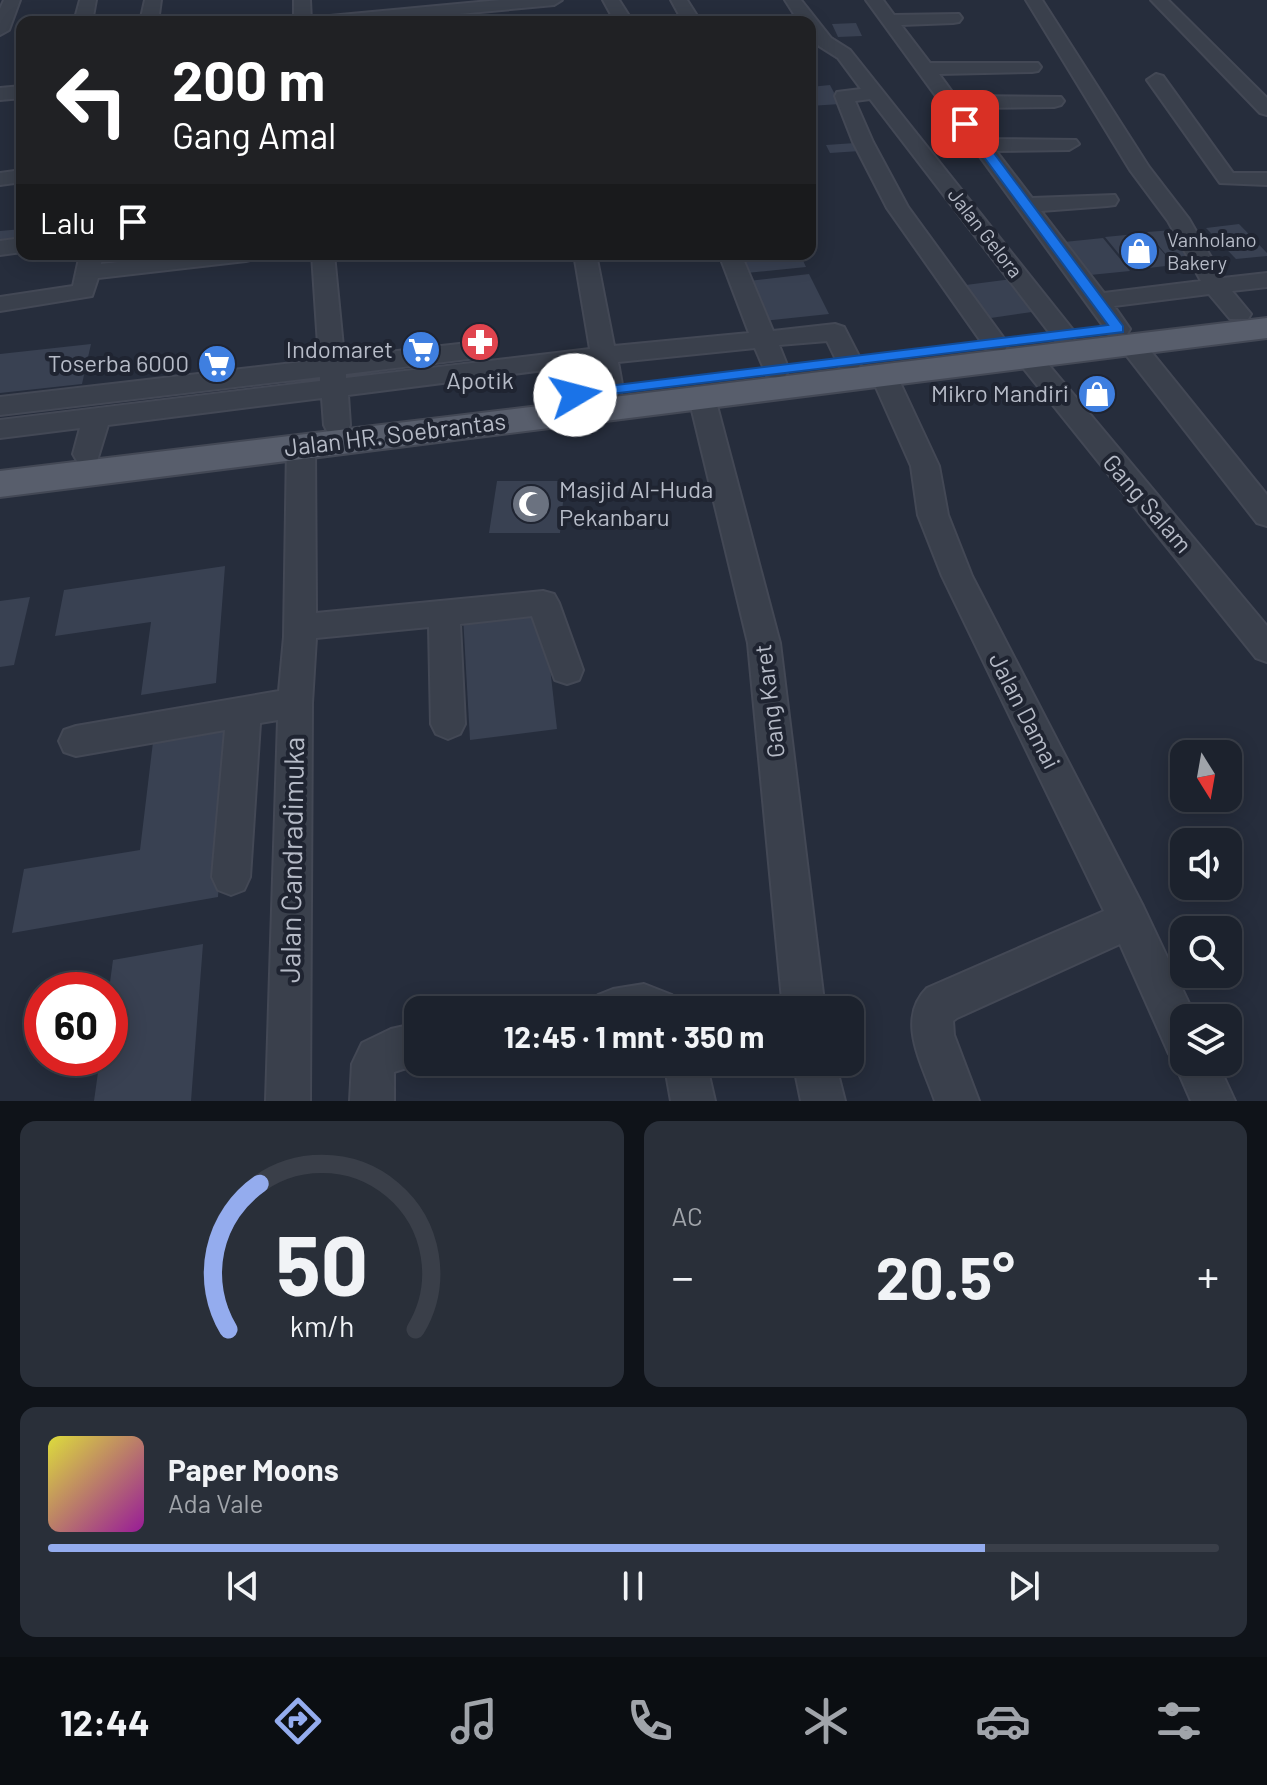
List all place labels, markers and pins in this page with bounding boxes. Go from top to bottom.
pin [931,90,999,158]
place label: Vanholano Bakery [1167,227,1257,274]
shop icon: Vanholano Bakery [1118,230,1160,272]
pharmacy icon: Apotik [459,321,501,363]
supermarket icon: Indomaret [400,329,442,371]
place label: Indomaret [286,334,393,363]
supermarket icon: Toserba 6000 [196,343,238,385]
place label: Toserba 6000 [48,348,189,377]
place label: Apotik [446,365,514,394]
shop icon: Mikro Mandiri [1076,373,1118,415]
place label: Mikro Mandiri [931,378,1069,407]
place label: Masjid Al-Huda Pekanbaru [559,474,713,531]
mosque icon: Masjid Al-Huda Pekanbaru [510,483,552,525]

